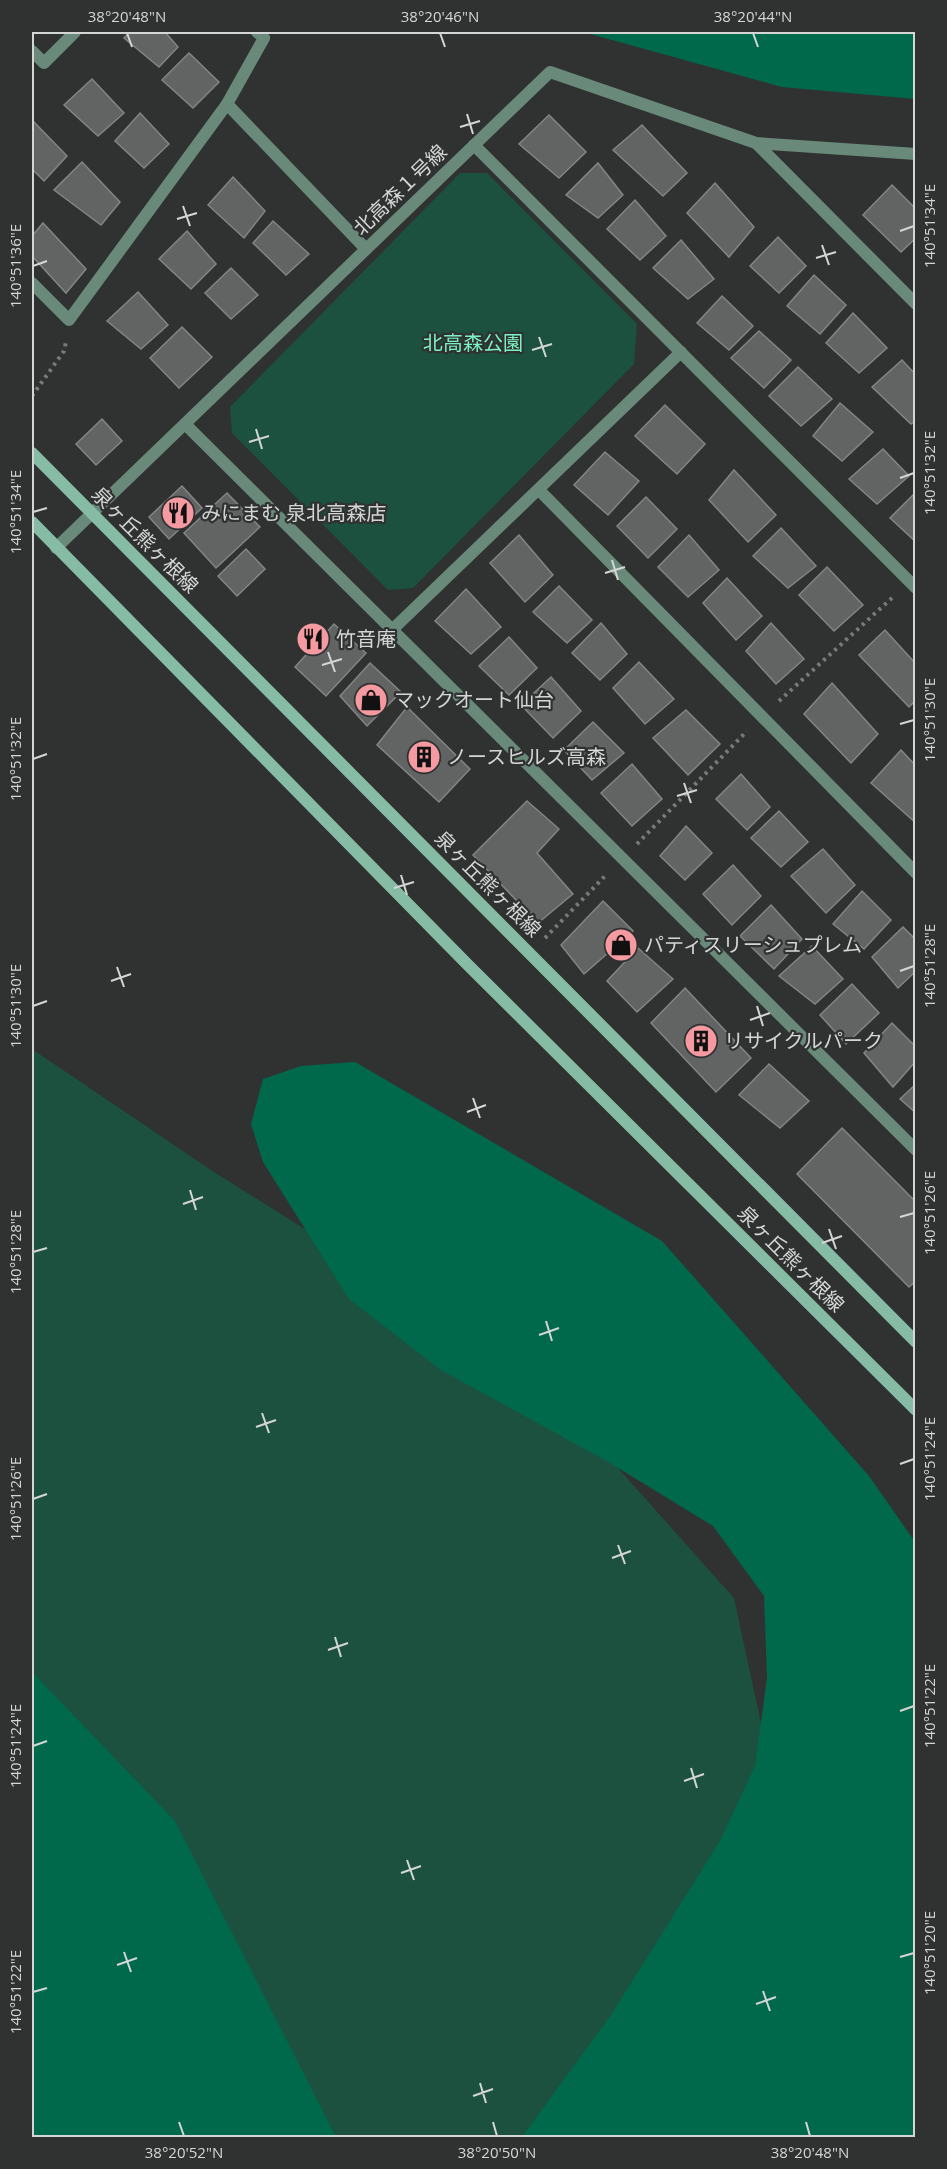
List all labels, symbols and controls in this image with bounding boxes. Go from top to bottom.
text: 38°20'48"N [88,6,166,26]
text: 38°20'46"N [401,6,479,26]
text: 38°20'44"N [714,6,792,26]
street label: 北高森１号線 [347,138,452,241]
text: 140°51'34"E [919,184,939,268]
text: 140°51'36"E [5,224,25,308]
park label: 北高森公園 [423,329,523,356]
text: 140°51'32"E [919,431,939,515]
text: 140°51'34"E [5,470,25,554]
street label: 泉ヶ丘熊ヶ根線 [86,481,204,599]
restaurant icon: みにまむ 泉北高森店 [160,495,196,531]
place label: みにまむ 泉北高森店 [201,499,386,526]
restaurant icon: 竹音庵 [295,621,331,657]
place label: 竹音庵 [336,625,396,652]
text: 140°51'30"E [919,678,939,762]
shop icon: マックオート仙台 [353,682,389,718]
place label: マックオート仙台 [394,686,554,713]
text: 140°51'32"E [5,717,25,801]
building icon: ノースヒルズ高森 [406,739,442,775]
place label: ノースヒルズ高森 [447,743,606,770]
street label: 泉ヶ丘熊ヶ根線 [429,825,547,943]
text: 140°51'28"E [919,924,939,1008]
shop icon: パティスリーシュプレム [603,927,639,963]
place label: パティスリーシュプレム [644,931,862,958]
text: 140°51'30"E [5,964,25,1048]
building icon: リサイクルパーク [683,1023,719,1059]
place label: リサイクルパーク [724,1027,883,1054]
text: 140°51'26"E [919,1171,939,1255]
street label: 泉ヶ丘熊ヶ根線 [732,1200,850,1318]
text: 140°51'28"E [5,1210,25,1294]
text: 140°51'24"E [919,1417,939,1501]
text: 140°51'26"E [5,1457,25,1541]
text: 140°51'22"E [919,1664,939,1748]
text: 140°51'24"E [5,1704,25,1788]
text: 140°51'20"E [919,1911,939,1995]
text: 140°51'22"E [5,1950,25,2034]
text: 38°20'52"N [145,2142,223,2162]
text: 38°20'50"N [458,2142,536,2162]
text: 38°20'48"N [771,2142,849,2162]

